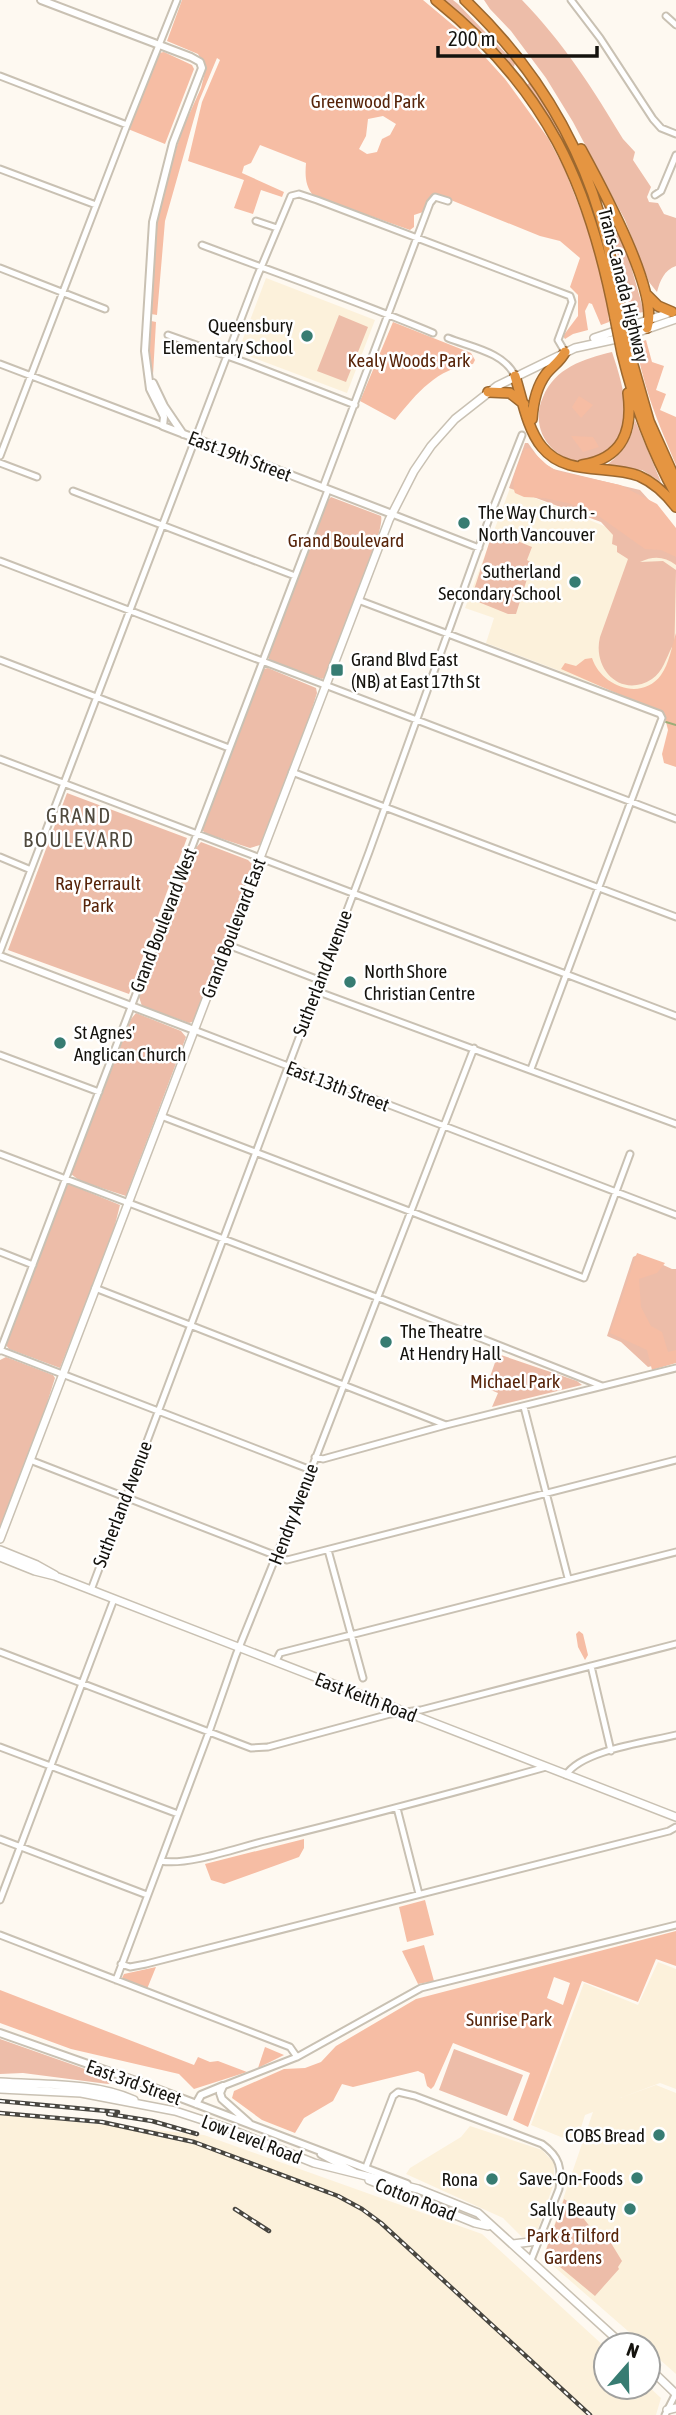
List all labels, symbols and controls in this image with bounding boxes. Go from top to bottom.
scale bar [438,14,597,58]
text: 200 m [448,26,496,50]
park label: Greenwood Park [311,90,426,112]
street label: Trans-Canada Highway [594,205,654,365]
place label: Queensbury Elementary School [162,314,293,358]
marker: Queensbury Elementary School [299,328,315,344]
park label: Kealy Woods Park [348,349,471,371]
street label: East 19th Street [185,426,295,486]
place label: The Way Church - North Vancouver [478,501,595,545]
marker: The Way Church - North Vancouver [456,515,472,531]
park label: Grand Boulevard [288,529,404,551]
place label: Sutherland Secondary School [438,560,561,604]
marker: Sutherland Secondary School [567,574,583,590]
place label: Grand Blvd East (NB) at East 17th St [351,648,480,692]
marker: Grand Blvd East (NB) at East 17th St [329,662,345,678]
district label: GRAND BOULEVARD [23,803,135,851]
street label: Grand Boulevard West [125,845,201,995]
street label: Grand Boulevard East [196,855,270,1001]
park label: Ray Perrault Park [55,872,141,916]
street label: Sutherland Avenue [288,907,356,1039]
place label: North Shore Christian Centre [364,960,475,1004]
marker: North Shore Christian Centre [342,974,358,990]
place label: St Agnes' Anglican Church [74,1021,187,1065]
marker: St Agnes' Anglican Church [52,1035,68,1051]
street label: East 13th Street [283,1056,393,1116]
place label: The Theatre At Hendry Hall [400,1320,501,1364]
marker: The Theatre At Hendry Hall [378,1334,394,1350]
park label: Michael Park [470,1370,561,1392]
street label: Sutherland Avenue [88,1438,156,1570]
street label: Hendry Avenue [264,1460,322,1568]
street label: East Keith Road [312,1668,420,1726]
park label: Sunrise Park [466,2008,553,2030]
street label: East 3rd Street [83,2055,185,2109]
street label: Low Level Road [199,2110,305,2168]
place label: COBS Bread [565,2124,645,2146]
marker: COBS Bread [651,2127,667,2143]
place label: Save-On-Foods [519,2167,623,2189]
place label: Rona [442,2168,478,2190]
marker: Save-On-Foods [629,2170,645,2186]
marker: Rona [484,2171,500,2187]
street label: Cotton Road [372,2173,460,2225]
place label: Sally Beauty [530,2198,616,2220]
marker: Sally Beauty [622,2201,638,2217]
park label: Park & Tilford Gardens [527,2224,619,2268]
north arrow [592,2331,662,2401]
text: N [624,2338,642,2362]

